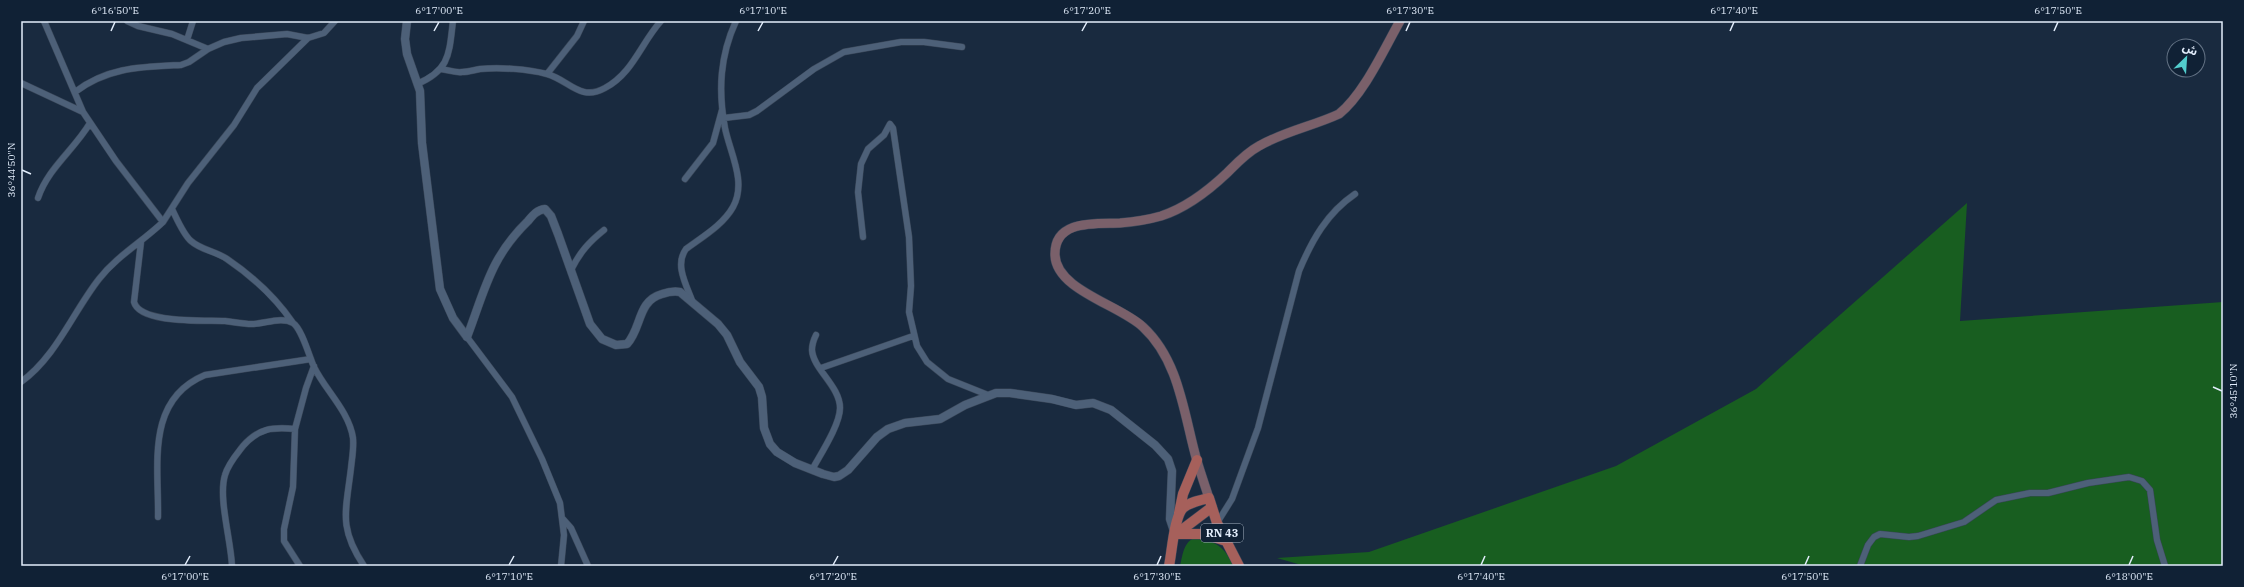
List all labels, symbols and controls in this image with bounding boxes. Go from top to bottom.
text: 6°16'50"E [91,4,139,17]
text: 6°17'00"E [415,4,463,17]
text: 6°17'10"E [739,4,787,17]
text: 6°17'20"E [1063,4,1111,17]
text: 6°17'30"E [1386,4,1434,17]
text: 6°17'40"E [1710,4,1758,17]
text: 6°17'50"E [2034,4,2082,17]
north arrow [2166,38,2206,78]
text: ش [2180,39,2200,58]
text: 36°44'50"N [5,142,18,198]
text: 36°45'10"N [2227,363,2240,419]
road number: RN 43 [1201,524,1243,542]
text: 6°17'00"E [161,570,209,583]
text: 6°17'10"E [485,570,533,583]
text: 6°17'20"E [809,570,857,583]
text: 6°17'30"E [1133,570,1181,583]
text: 6°17'40"E [1457,570,1505,583]
text: 6°17'50"E [1781,570,1829,583]
text: 6°18'00"E [2105,570,2153,583]

